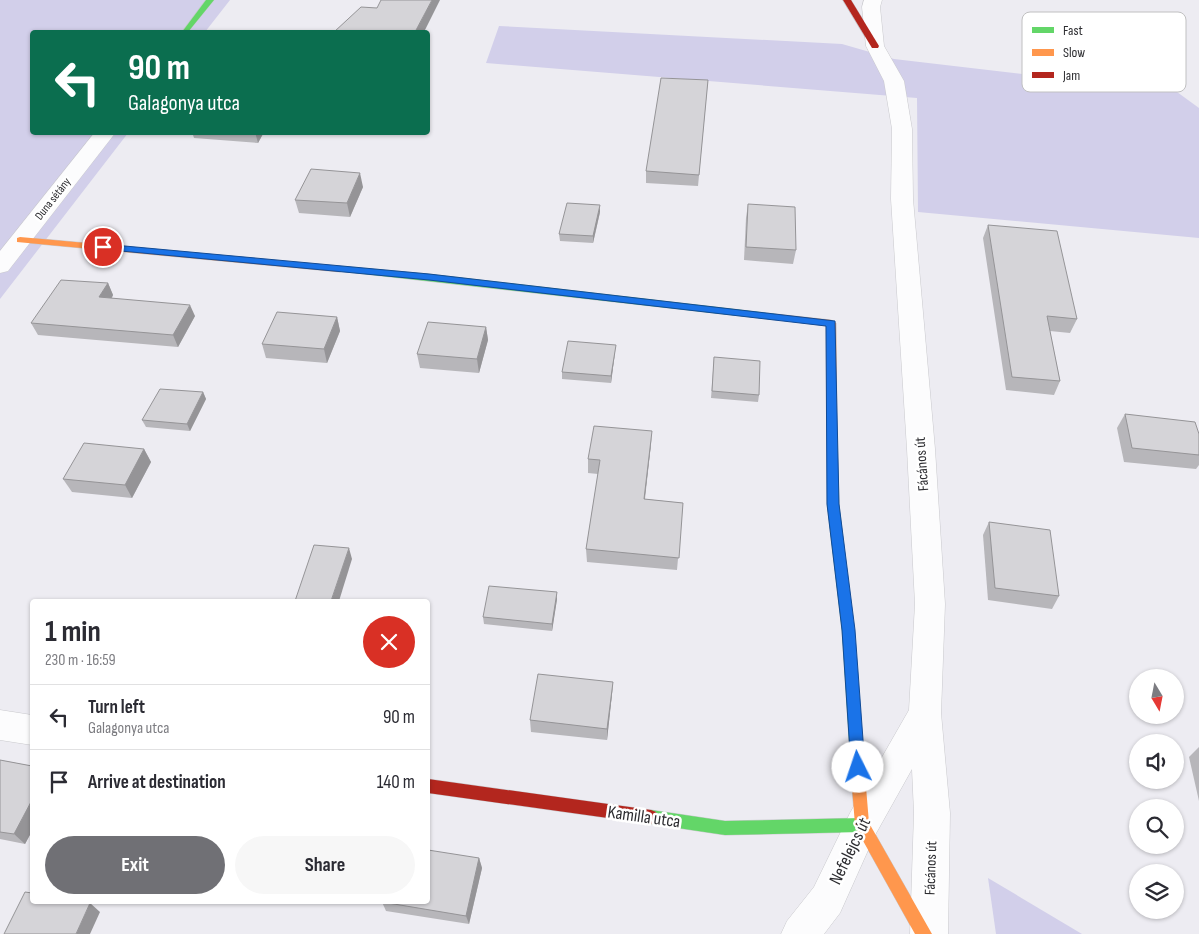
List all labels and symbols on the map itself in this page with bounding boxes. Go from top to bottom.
legend [1022,12,1186,92]
text: Fast [1063,22,1083,39]
text: Slow [1063,44,1085,61]
text: Jam [1062,67,1080,84]
street label: Duna sétány [32,175,74,223]
pin [82,226,124,268]
street label: Fácános út [911,436,933,492]
north arrow [1129,669,1184,724]
position arrow [831,740,883,792]
street label: Kamilla utca [606,802,682,832]
street label: Nefelejcs út [825,814,875,888]
street label: Fácános út [921,840,941,895]

